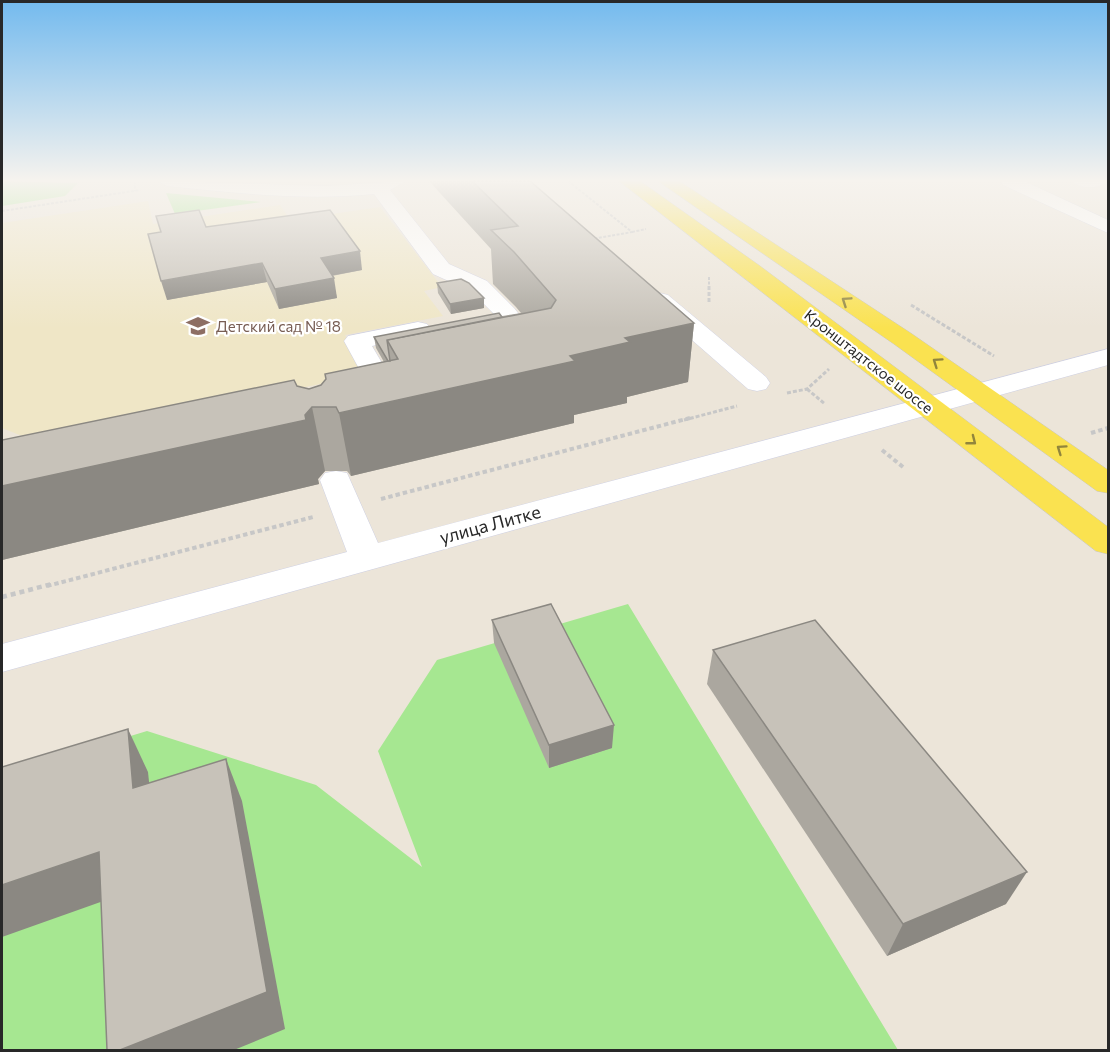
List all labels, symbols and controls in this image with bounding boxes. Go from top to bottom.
one-way arrow [841,297,852,308]
street label: Кронштадтское шоссе [801,305,937,417]
school or university icon: Детский сад № 18 [185,313,211,339]
place label: Детский сад № 18 [216,317,341,335]
one-way arrow [932,359,943,370]
one-way arrow [966,434,977,445]
one-way arrow [1057,446,1068,457]
street label: улица Литке [437,500,543,548]

